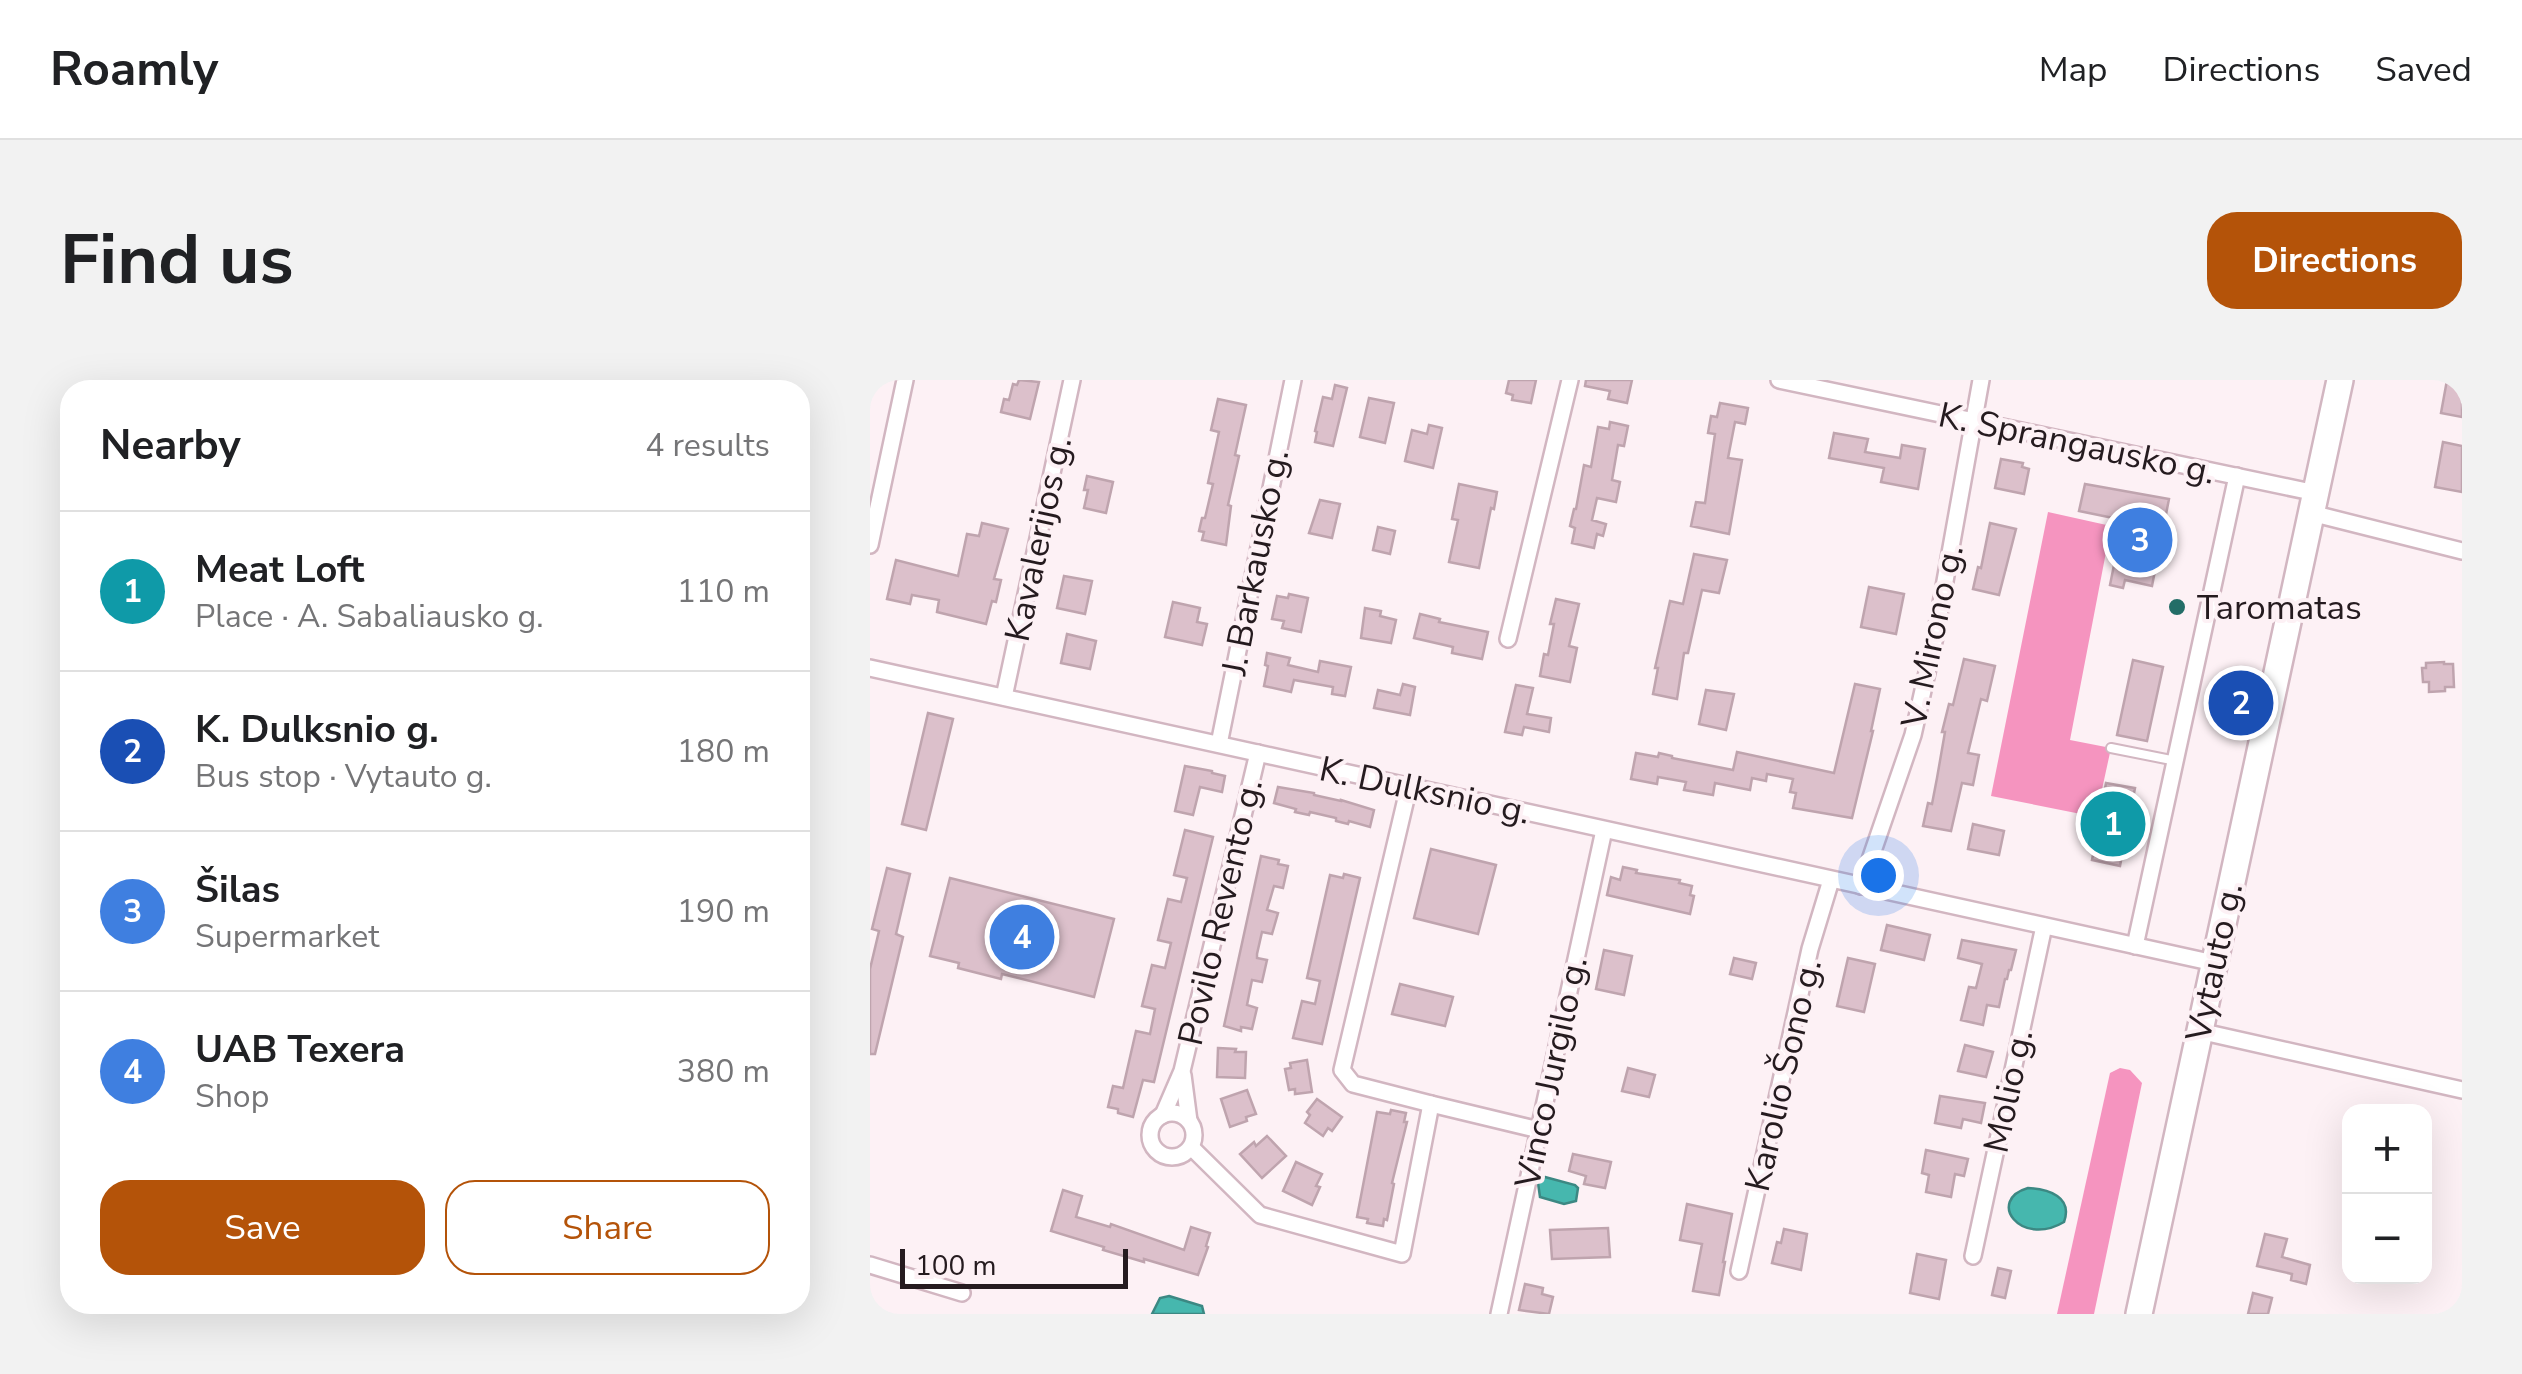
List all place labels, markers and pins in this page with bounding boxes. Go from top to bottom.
pin: 3 [2108,502,2172,578]
place label: Taromatas [2197,584,2362,631]
marker: Taromatas [2166,596,2188,618]
pin: 2 [2208,666,2274,740]
pin: 1 [2080,786,2146,862]
pin: 4 [990,900,1054,974]

